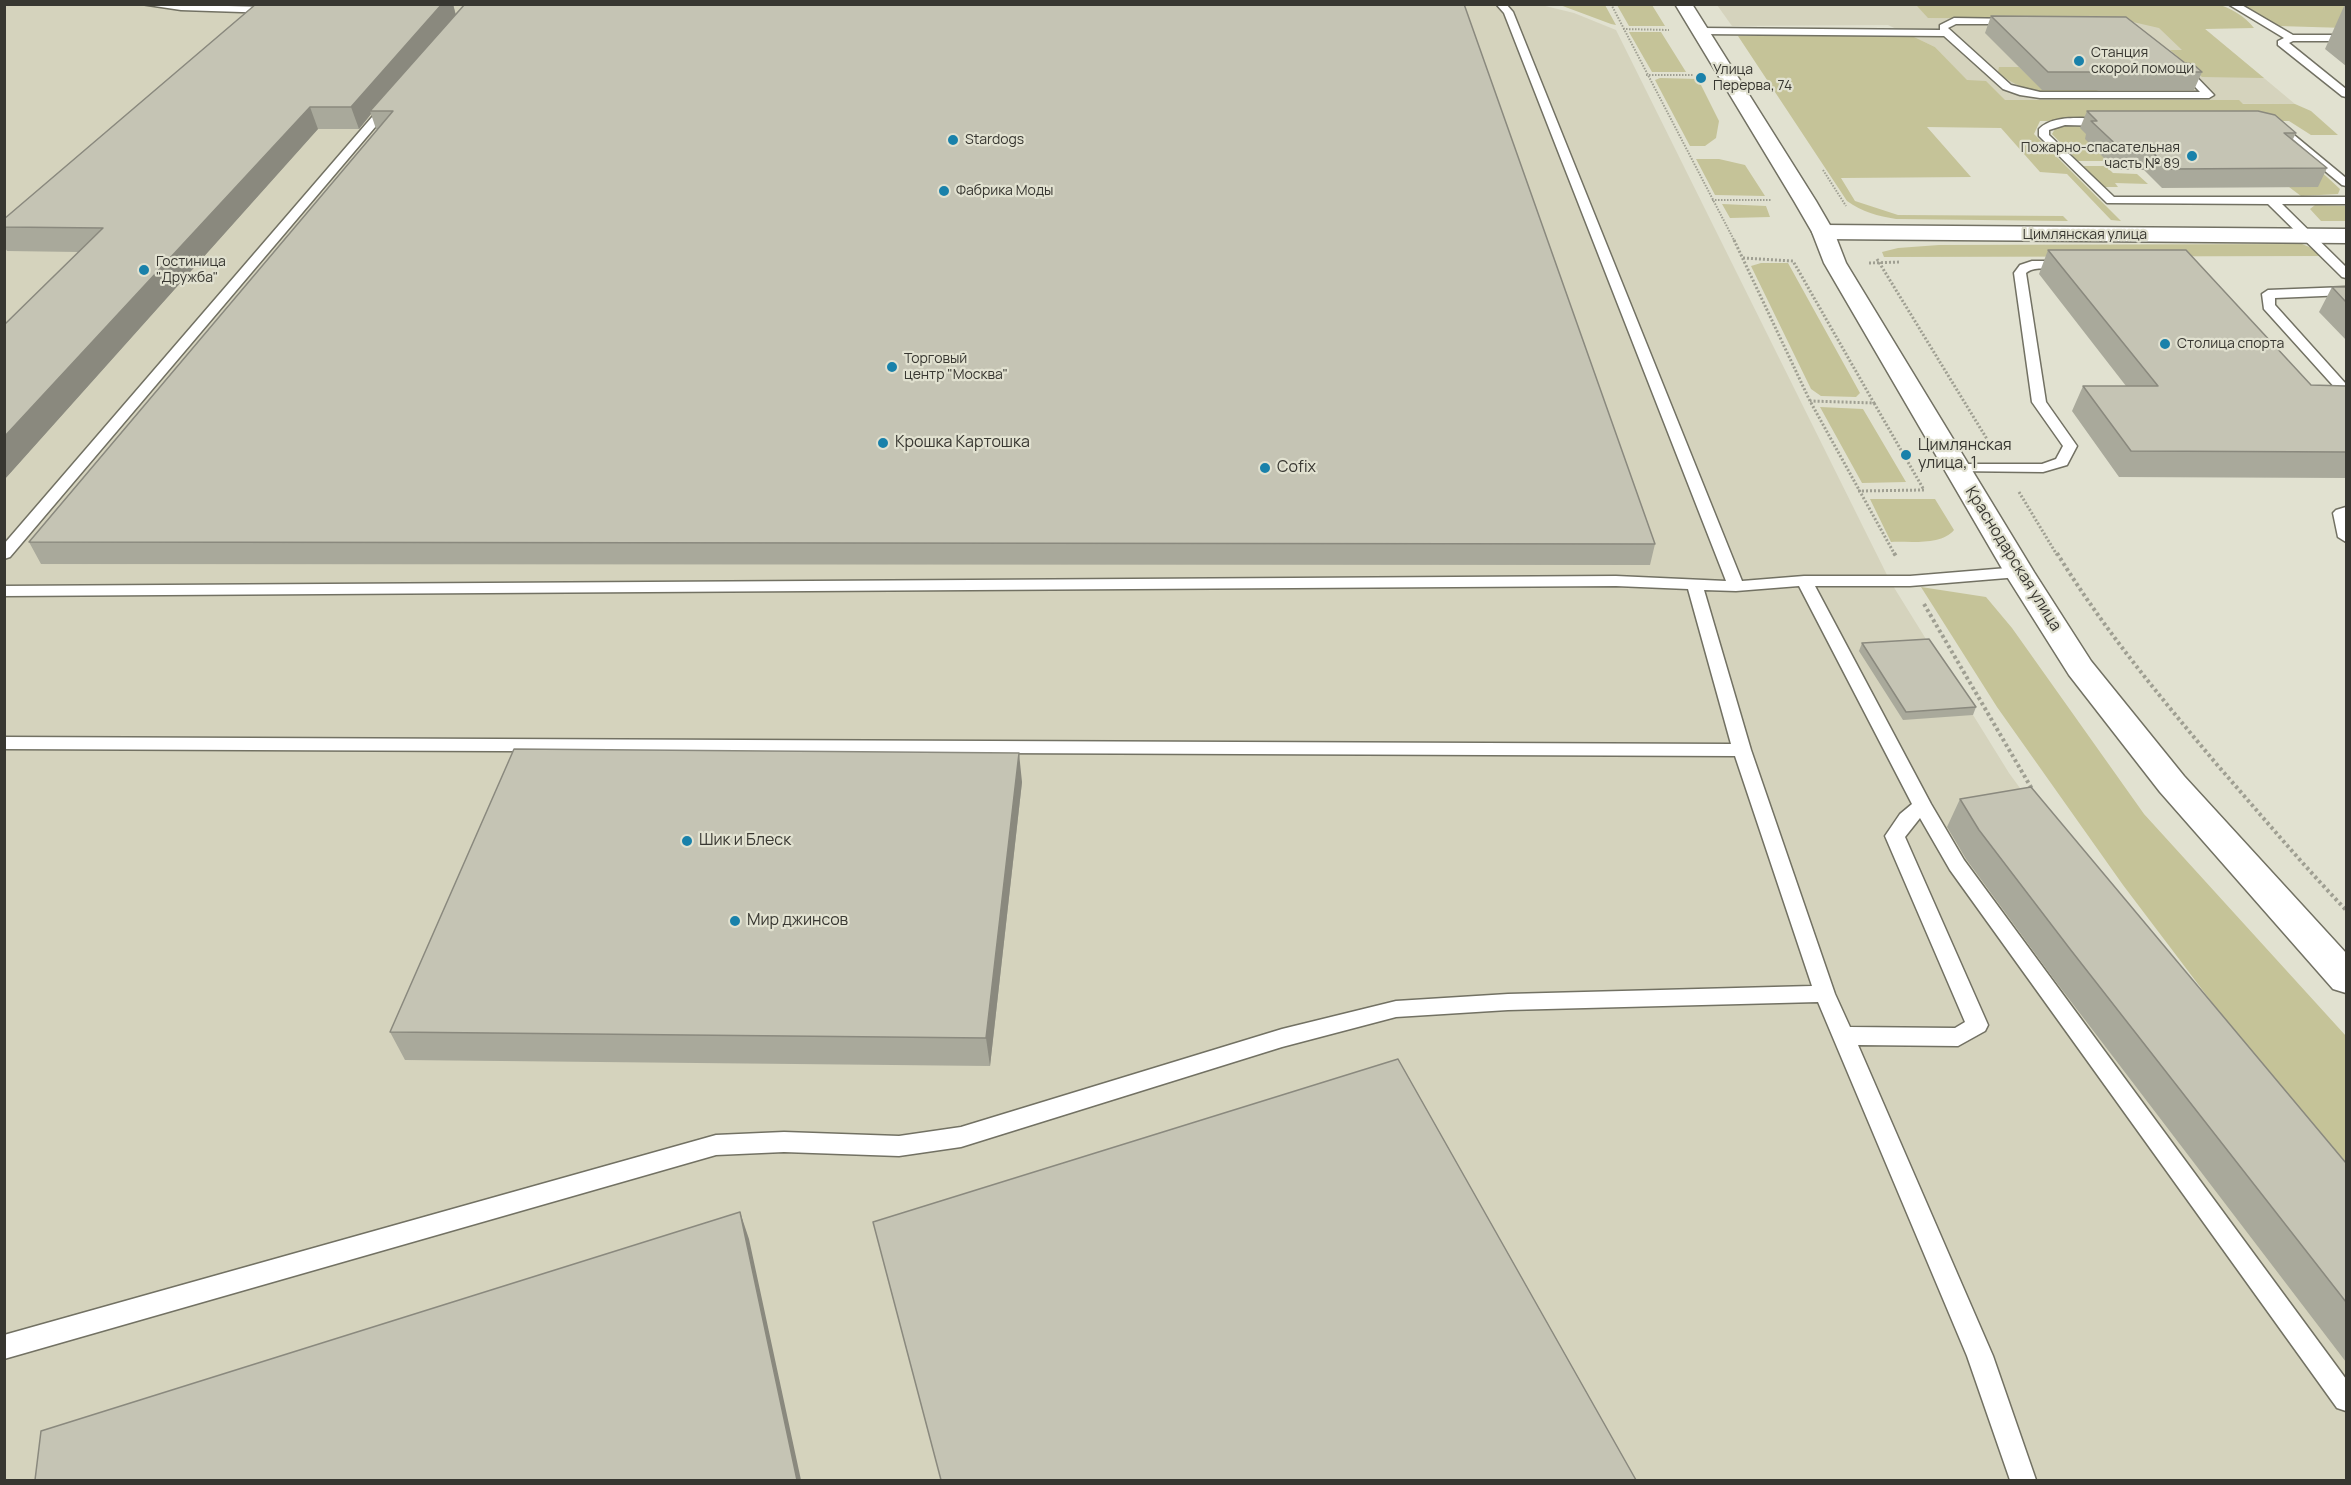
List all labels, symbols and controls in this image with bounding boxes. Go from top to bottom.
place label: Станция скорой помощи [2091,45,2194,78]
marker: Станция скорой помощи [2072,54,2086,68]
place label: Улица Перерва, 74 [1713,62,1792,94]
marker: Улица Перерва, 74 [1694,71,1708,85]
place label: Stardogs [965,132,1024,148]
marker: Stardogs [946,133,960,147]
place label: Пожарно-спасательная часть № 89 [2021,140,2180,172]
marker: Пожарно-спасательная часть № 89 [2185,149,2199,163]
place label: Фабрика Моды [956,183,1053,199]
marker: Фабрика Моды [937,184,951,198]
street label: Цимлянская улица [2023,227,2147,243]
place label: Гостиница "Дружба" [156,254,226,286]
marker: Гостиница "Дружба" [137,263,151,277]
place label: Столица спорта [2177,336,2284,352]
marker: Столица спорта [2158,337,2172,351]
place label: Торговый центр "Москва" [904,351,1008,384]
marker: Торговый центр "Москва" [885,360,899,374]
place label: Крошка Картошка [895,433,1030,453]
marker: Крошка Картошка [876,436,890,450]
place label: Цимлянская улица, 1 [1918,436,2012,474]
marker: Цимлянская улица, 1 [1899,448,1913,462]
place label: Cofix [1277,458,1316,478]
marker: Cofix [1258,461,1272,475]
street label: Краснодарская улица [1961,483,2065,635]
place label: Шик и Блеск [699,831,791,851]
marker: Шик и Блеск [680,834,694,848]
place label: Мир джинсов [747,911,848,931]
marker: Мир джинсов [728,914,742,928]

